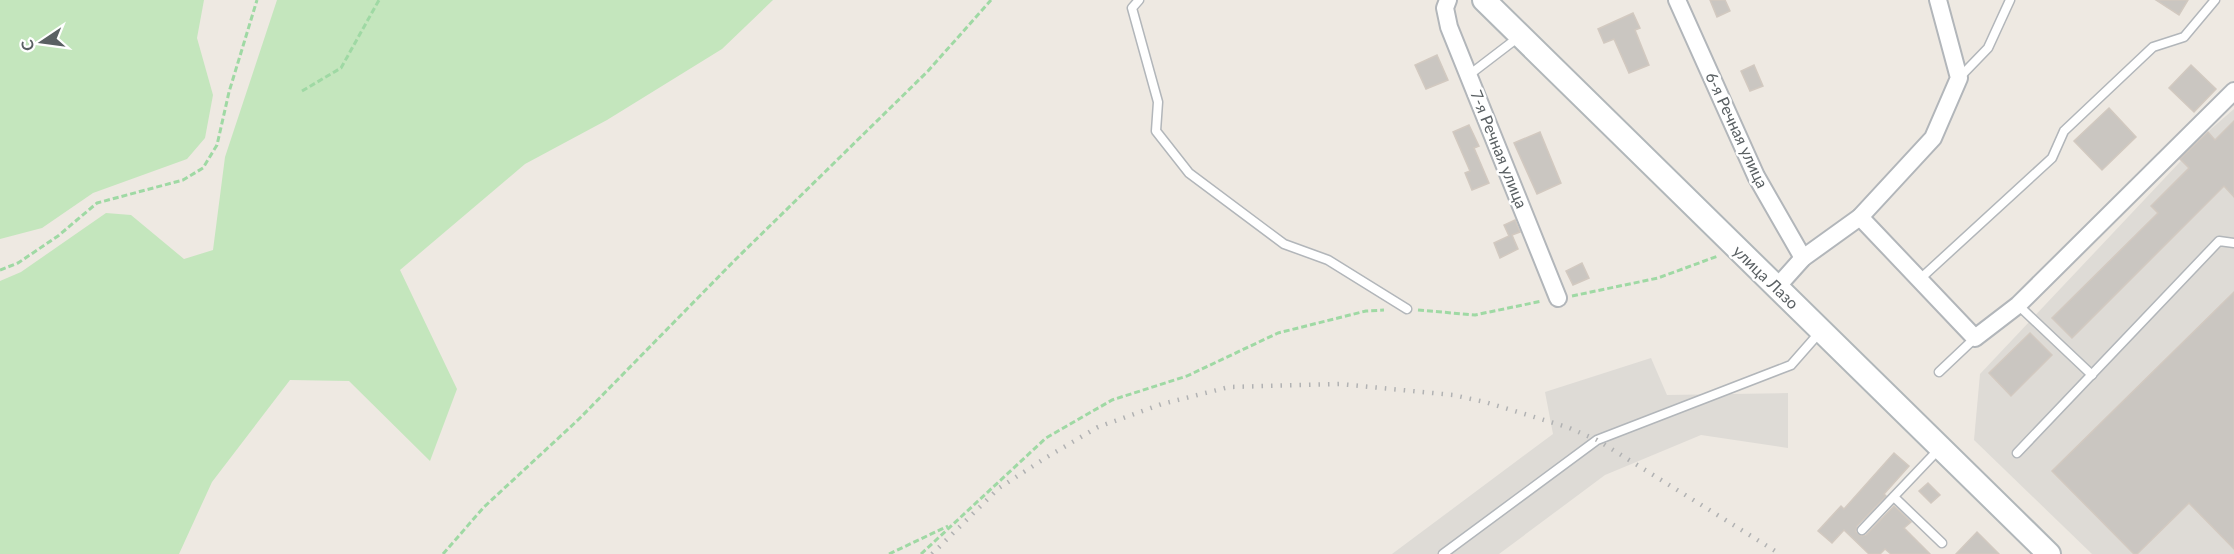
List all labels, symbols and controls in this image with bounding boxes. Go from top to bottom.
north arrow [12,12,72,72]
text: С [16,38,37,53]
street label: 6-я Речная улица [1702,69,1773,191]
street label: 7-я Речная улица [1467,87,1532,211]
street label: улица Лазо [1730,241,1803,312]

